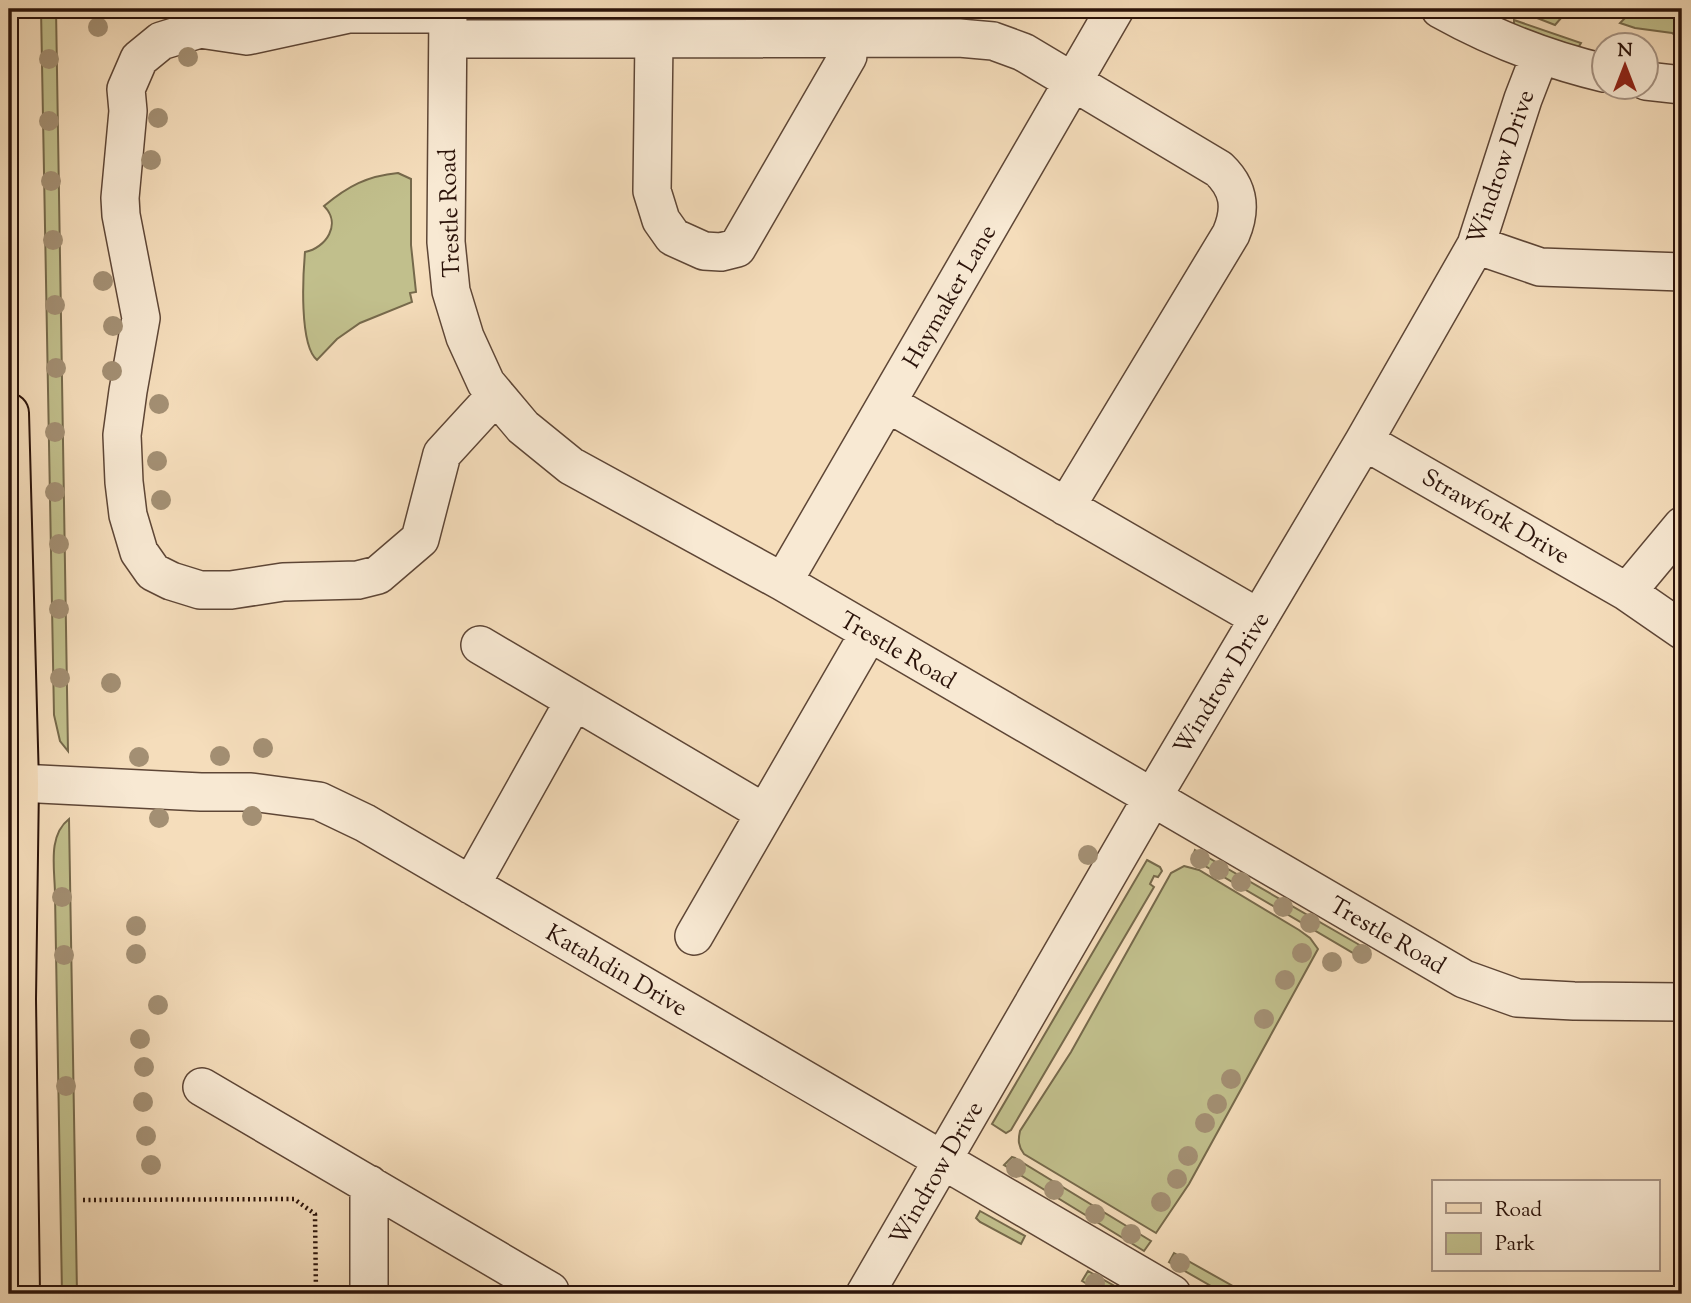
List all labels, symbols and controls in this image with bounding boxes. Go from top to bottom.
north arrow [1590,32,1660,102]
text: N [1617,38,1633,65]
street label: Windrow Drive [1460,86,1544,250]
street label: Trestle Road [432,147,470,278]
street label: Haymaker Lane [896,219,1006,375]
street label: Strawfork Drive [1415,462,1575,574]
street label: Trestle Road [833,605,962,699]
street label: Windrow Drive [1167,606,1279,762]
street label: Trestle Road [1323,890,1452,984]
street label: Katahdin Drive [539,917,693,1026]
street label: Windrow Drive [883,1096,993,1252]
legend [1432,1180,1660,1272]
text: Road [1495,1196,1542,1226]
text: Park [1495,1230,1536,1260]

